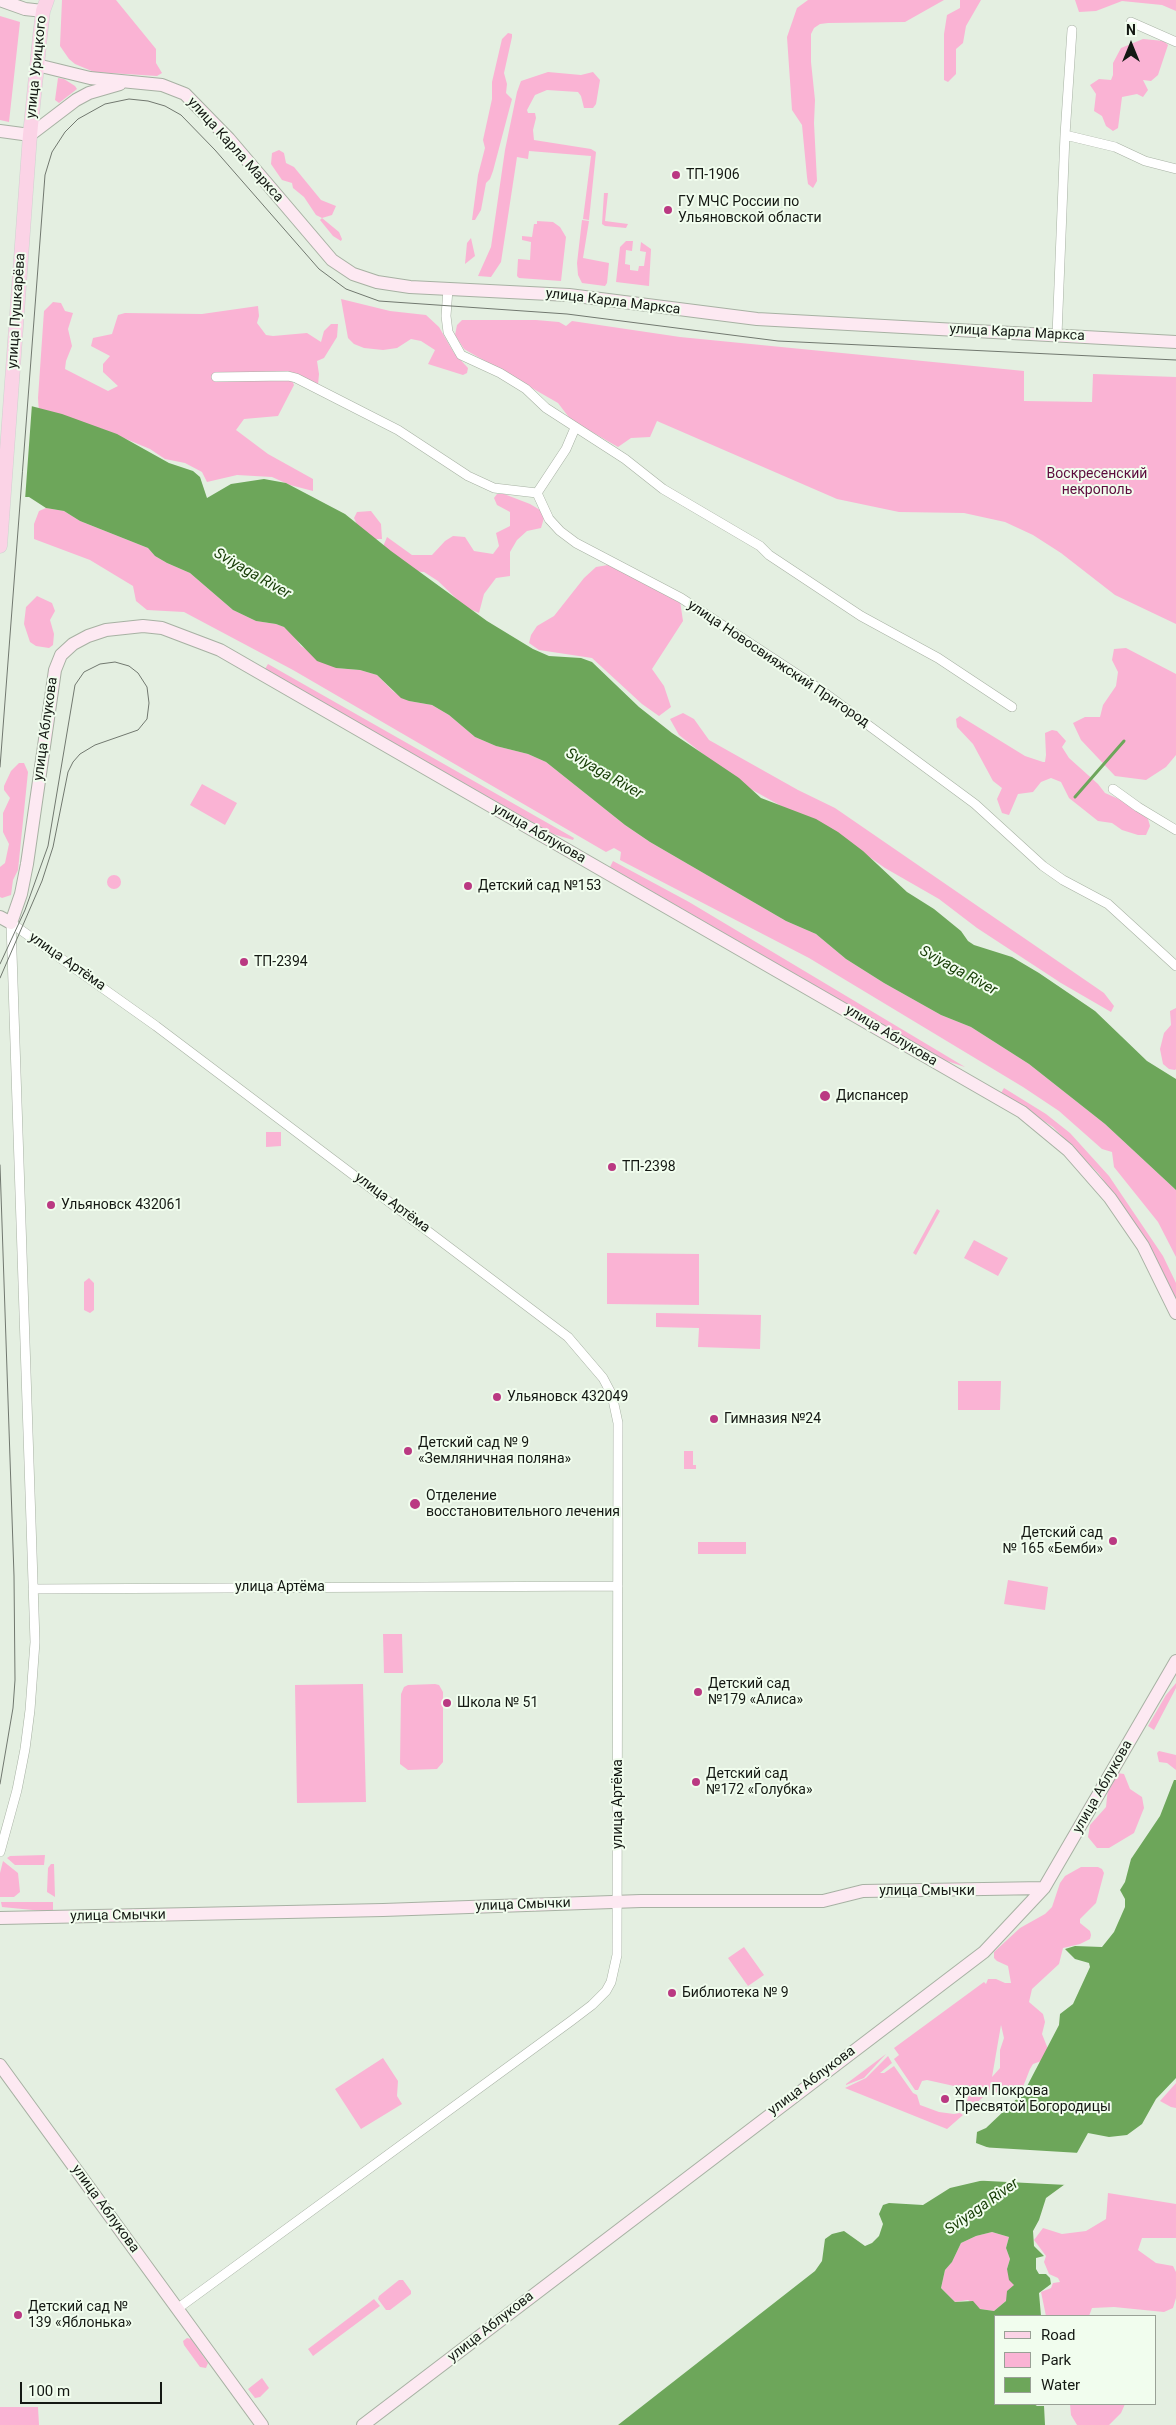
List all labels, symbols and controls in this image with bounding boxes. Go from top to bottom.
street label: улица Урицкого [23,15,51,119]
north arrow [1106,20,1156,70]
text: N [1126,22,1136,38]
street label: улица Карла Маркса [183,94,287,206]
place label: ТП-1906 [686,167,740,183]
marker: ТП-1906 [670,169,682,181]
place label: ГУ МЧС России по Ульяновской области [678,194,822,226]
marker: ГУ МЧС России по Ульяновской области [662,204,674,216]
street label: улица Пушкарёва [5,253,29,369]
street label: улица Карла Маркса [545,285,681,319]
street label: улица Карла Маркса [949,321,1085,345]
park label: Воскресенский некрополь [1047,466,1147,498]
water label: Sviyaga River [210,545,294,603]
street label: улица Новосвияжский Пригород [684,597,872,731]
street label: улица Аблукова [30,676,62,782]
water label: Sviyaga River [562,745,646,803]
street label: улица Аблукова [490,801,588,867]
place label: Детский сад №153 [478,878,601,894]
marker: Детский сад №153 [462,880,474,892]
street label: улица Артёма [25,929,109,995]
water label: Sviyaga River [916,942,1000,1000]
place label: ТП-2394 [254,954,308,970]
marker: ТП-2394 [238,956,250,968]
street label: улица Аблукова [842,1002,940,1070]
place label: Диспансер [836,1088,908,1104]
marker: Диспансер [818,1089,832,1103]
place label: ТП-2398 [622,1159,676,1175]
marker: ТП-2398 [606,1161,618,1173]
street label: улица Артёма [351,1169,433,1237]
place label: Ульяновск 432061 [61,1197,182,1213]
marker: Ульяновск 432061 [45,1199,57,1211]
place label: Ульяновск 432049 [507,1389,628,1405]
marker: Ульяновск 432049 [491,1391,503,1403]
place label: Гимназия №24 [724,1411,821,1427]
marker: Гимназия №24 [708,1413,720,1425]
place label: Детский сад № 9 «Земляничная поляна» [418,1435,571,1468]
marker: Детский сад № 9 «Земляничная поляна» [402,1445,414,1457]
place label: Отделение восстановительного лечения [426,1488,620,1520]
marker: Отделение восстановительного лечения [408,1497,422,1511]
place label: Детский сад № 165 «Бемби» [1003,1525,1103,1558]
marker: Детский сад № 165 «Бемби» [1107,1535,1119,1547]
street label: улица Артёма [235,1579,325,1595]
place label: Детский сад №179 «Алиса» [708,1676,803,1708]
marker: Детский сад №179 «Алиса» [692,1686,704,1698]
place label: Школа № 51 [457,1695,538,1711]
marker: Школа № 51 [441,1697,453,1709]
street label: улица Аблукова [1070,1738,1136,1836]
street label: улица Артёма [610,1759,626,1849]
place label: Детский сад №172 «Голубка» [706,1766,813,1798]
marker: Детский сад №172 «Голубка» [690,1776,702,1788]
street label: улица Смычки [879,1883,975,1899]
street label: улица Смычки [475,1895,571,1915]
street label: улица Смычки [70,1907,166,1925]
place label: Библиотека № 9 [682,1985,789,2001]
marker: Библиотека № 9 [666,1987,678,1999]
street label: улица Аблукова [765,2043,859,2119]
place label: храм Покрова Пресвятой Богородицы [955,2083,1111,2116]
marker: храм Покрова Пресвятой Богородицы [939,2093,951,2105]
street label: улица Аблукова [67,2162,143,2256]
water label: Sviyaga River [942,2175,1022,2239]
street label: улица Аблукова [445,2288,537,2366]
place label: Детский сад № 139 «Яблонька» [28,2299,132,2332]
marker: Детский сад № 139 «Яблонька» [12,2309,24,2321]
legend [994,2315,1156,2405]
text: Road [1041,2326,1075,2344]
text: Park [1041,2351,1071,2369]
scale bar [22,2372,165,2404]
text: Water [1041,2376,1080,2394]
text: 100 m [28,2382,70,2400]

